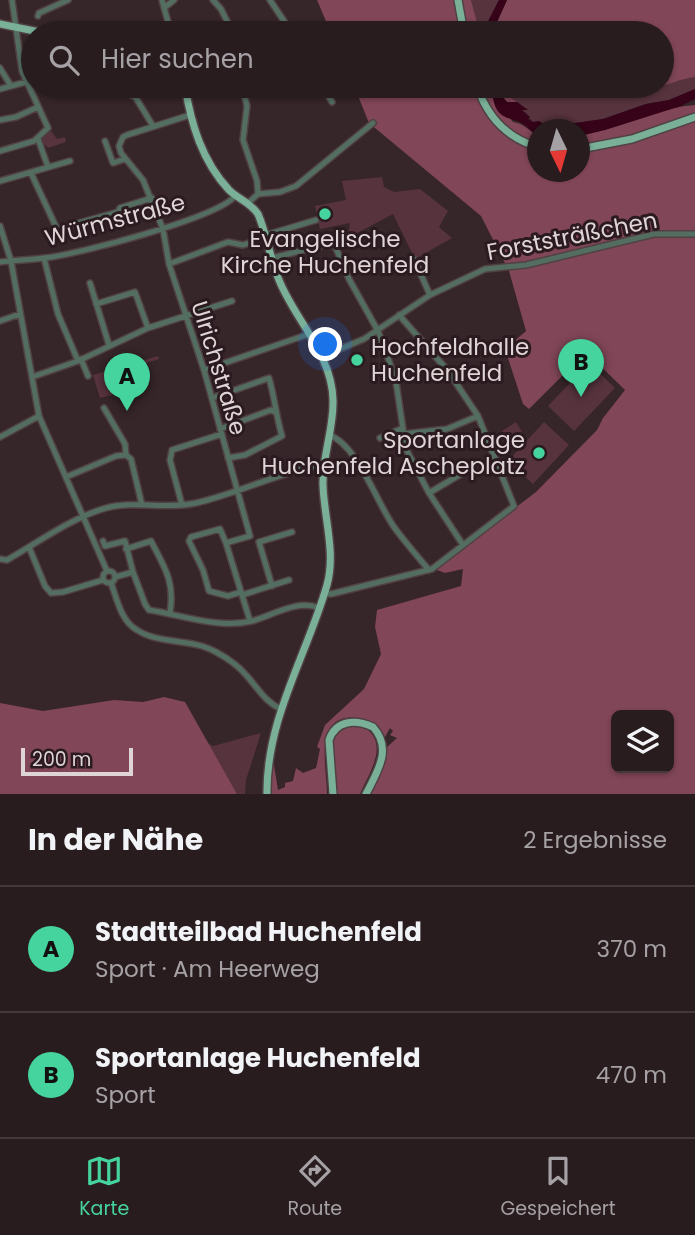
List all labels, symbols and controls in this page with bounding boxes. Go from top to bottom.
search box [21,21,674,98]
icon: search [45,41,83,79]
text: Hier suchen [101,41,254,77]
north arrow [527,119,590,182]
street label: Würmstraße [41,186,189,254]
street label: Forststräßchen [484,204,660,268]
marker: Evangelische Kirche Huchenfeld [317,206,333,222]
place label: Evangelische Kirche Huchenfeld [221,223,429,281]
street label: Ulrichstraße [183,297,255,439]
your location [308,327,342,361]
place label: Hochfeldhalle Huchenfeld [371,331,529,389]
pin: B [558,339,604,397]
marker: Hochfeldhalle Huchenfeld [349,352,365,368]
pin: A [104,353,150,411]
place label: Sportanlage Huchenfeld Ascheplatz [261,424,525,482]
marker: Sportanlage Huchenfeld Ascheplatz [531,445,547,461]
map controls [611,710,674,773]
button: layers [611,710,674,773]
scale bar [21,745,133,777]
text: 200 m [32,746,91,773]
text: In der Nähe [28,818,203,861]
text: 2 Ergebnisse [523,824,667,856]
text: Stadtteilbad Huchenfeld [95,914,422,950]
text: A [43,933,59,965]
text: 370 m [597,933,667,965]
text: Sport · Am Heerweg [95,953,320,985]
text: Sportanlage Huchenfeld [95,1040,421,1076]
text: B [43,1059,59,1091]
text: 470 m [596,1059,667,1091]
text: Sport [95,1079,156,1111]
tab: Karte [79,1152,129,1223]
tab: Route [288,1152,342,1223]
tab: Gespeichert [501,1152,616,1223]

